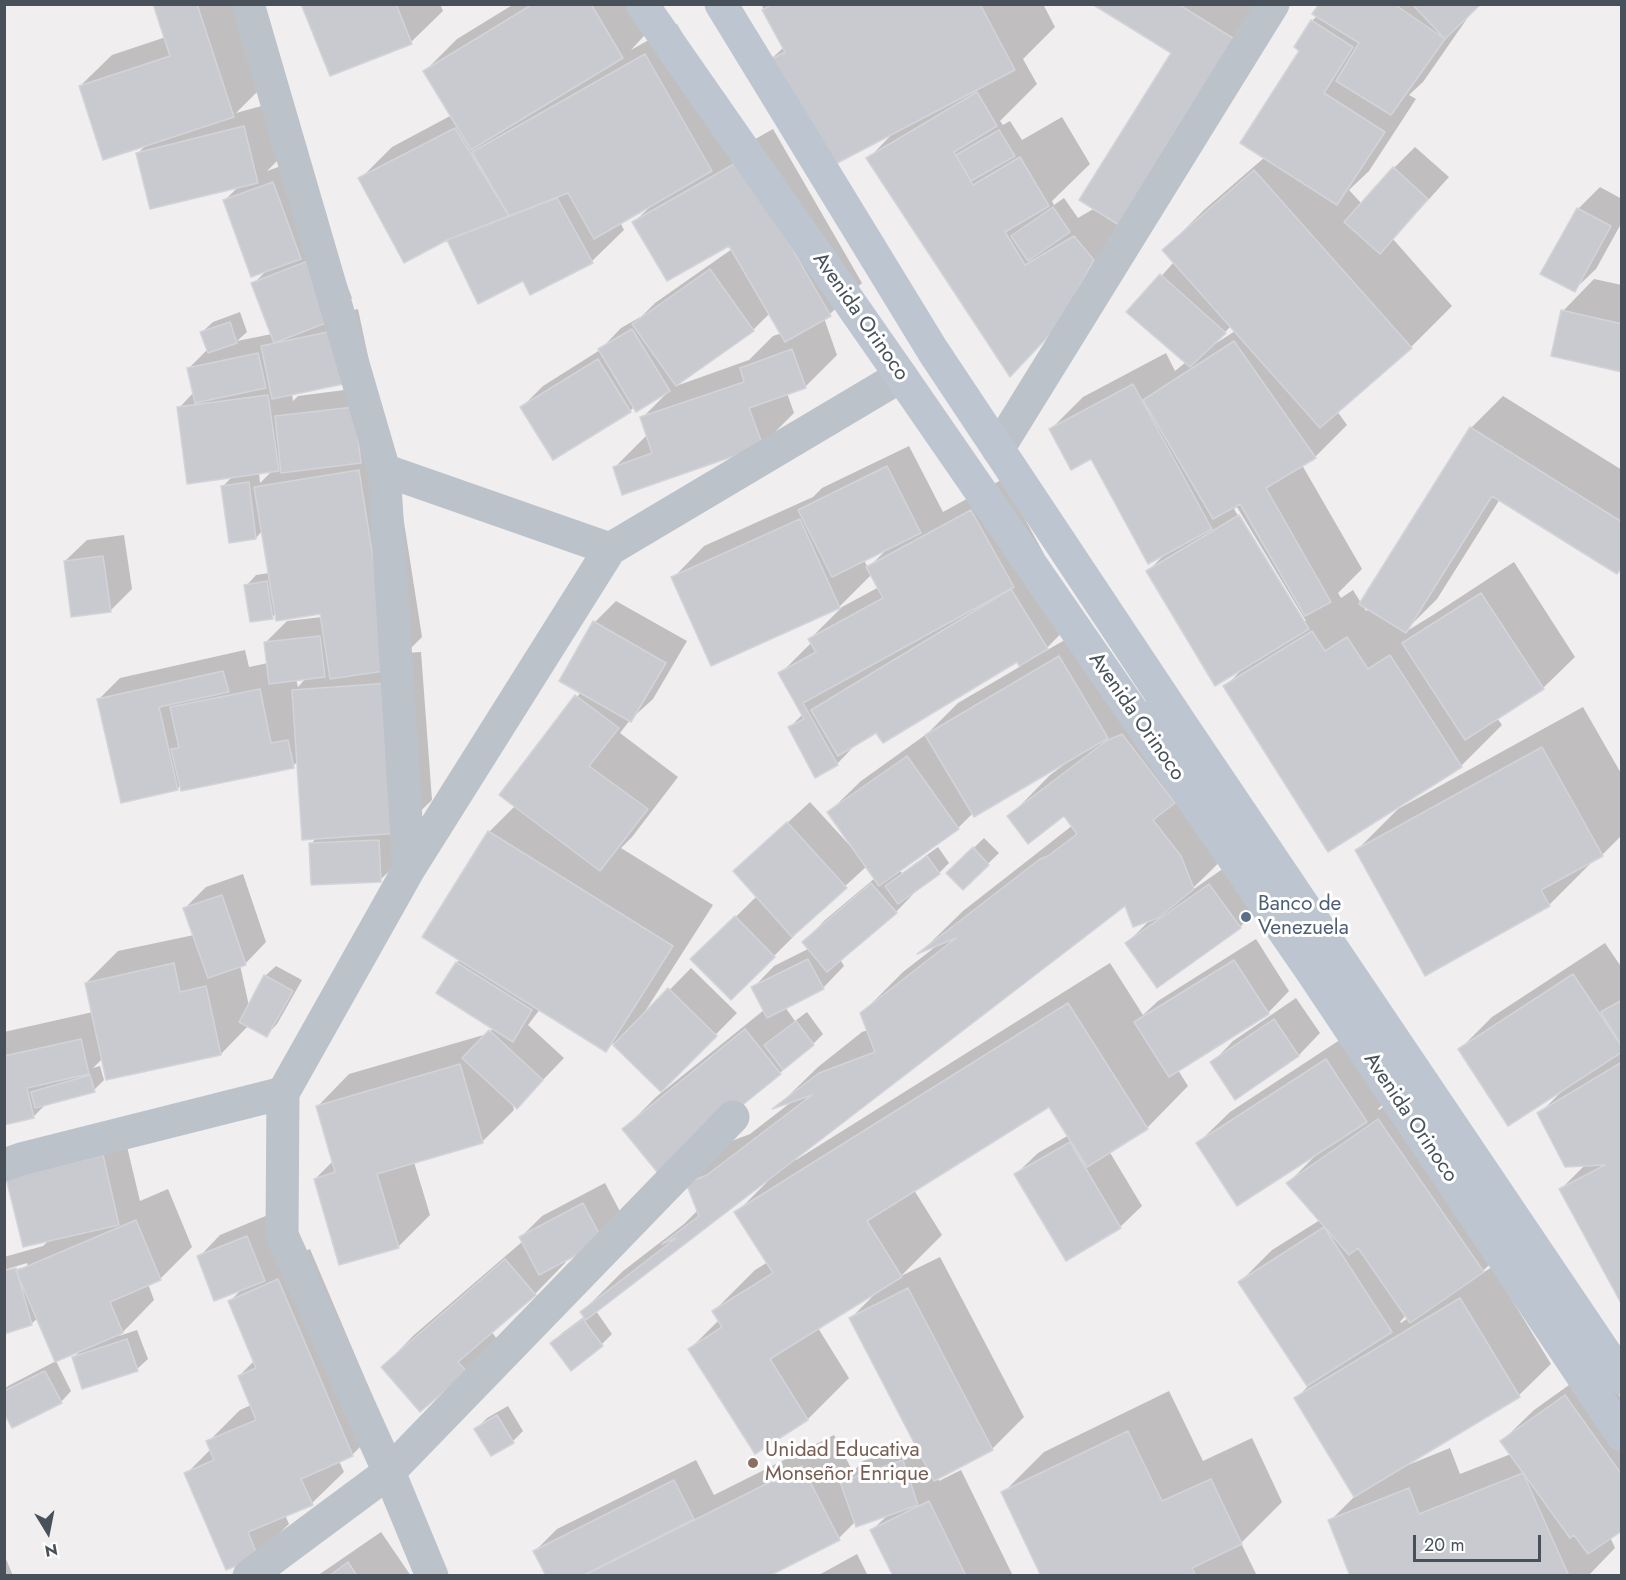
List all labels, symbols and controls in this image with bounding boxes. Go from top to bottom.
street label: Avenida Orinoco [806,248,914,386]
street label: Avenida Orinoco [1082,648,1190,786]
place label: Banco de Venezuela [1258,892,1349,942]
marker: Banco de Venezuela [1239,910,1253,924]
street label: Avenida Orinoco [1357,1049,1463,1187]
place label: Unidad Educativa Monseñor Enrique [765,1438,929,1488]
marker: Unidad Educativa Monseñor Enrique [746,1456,760,1470]
north arrow [18,1502,78,1562]
scale bar [1416,1523,1544,1561]
text: 20 m [1424,1532,1464,1558]
text: N [43,1538,59,1563]

